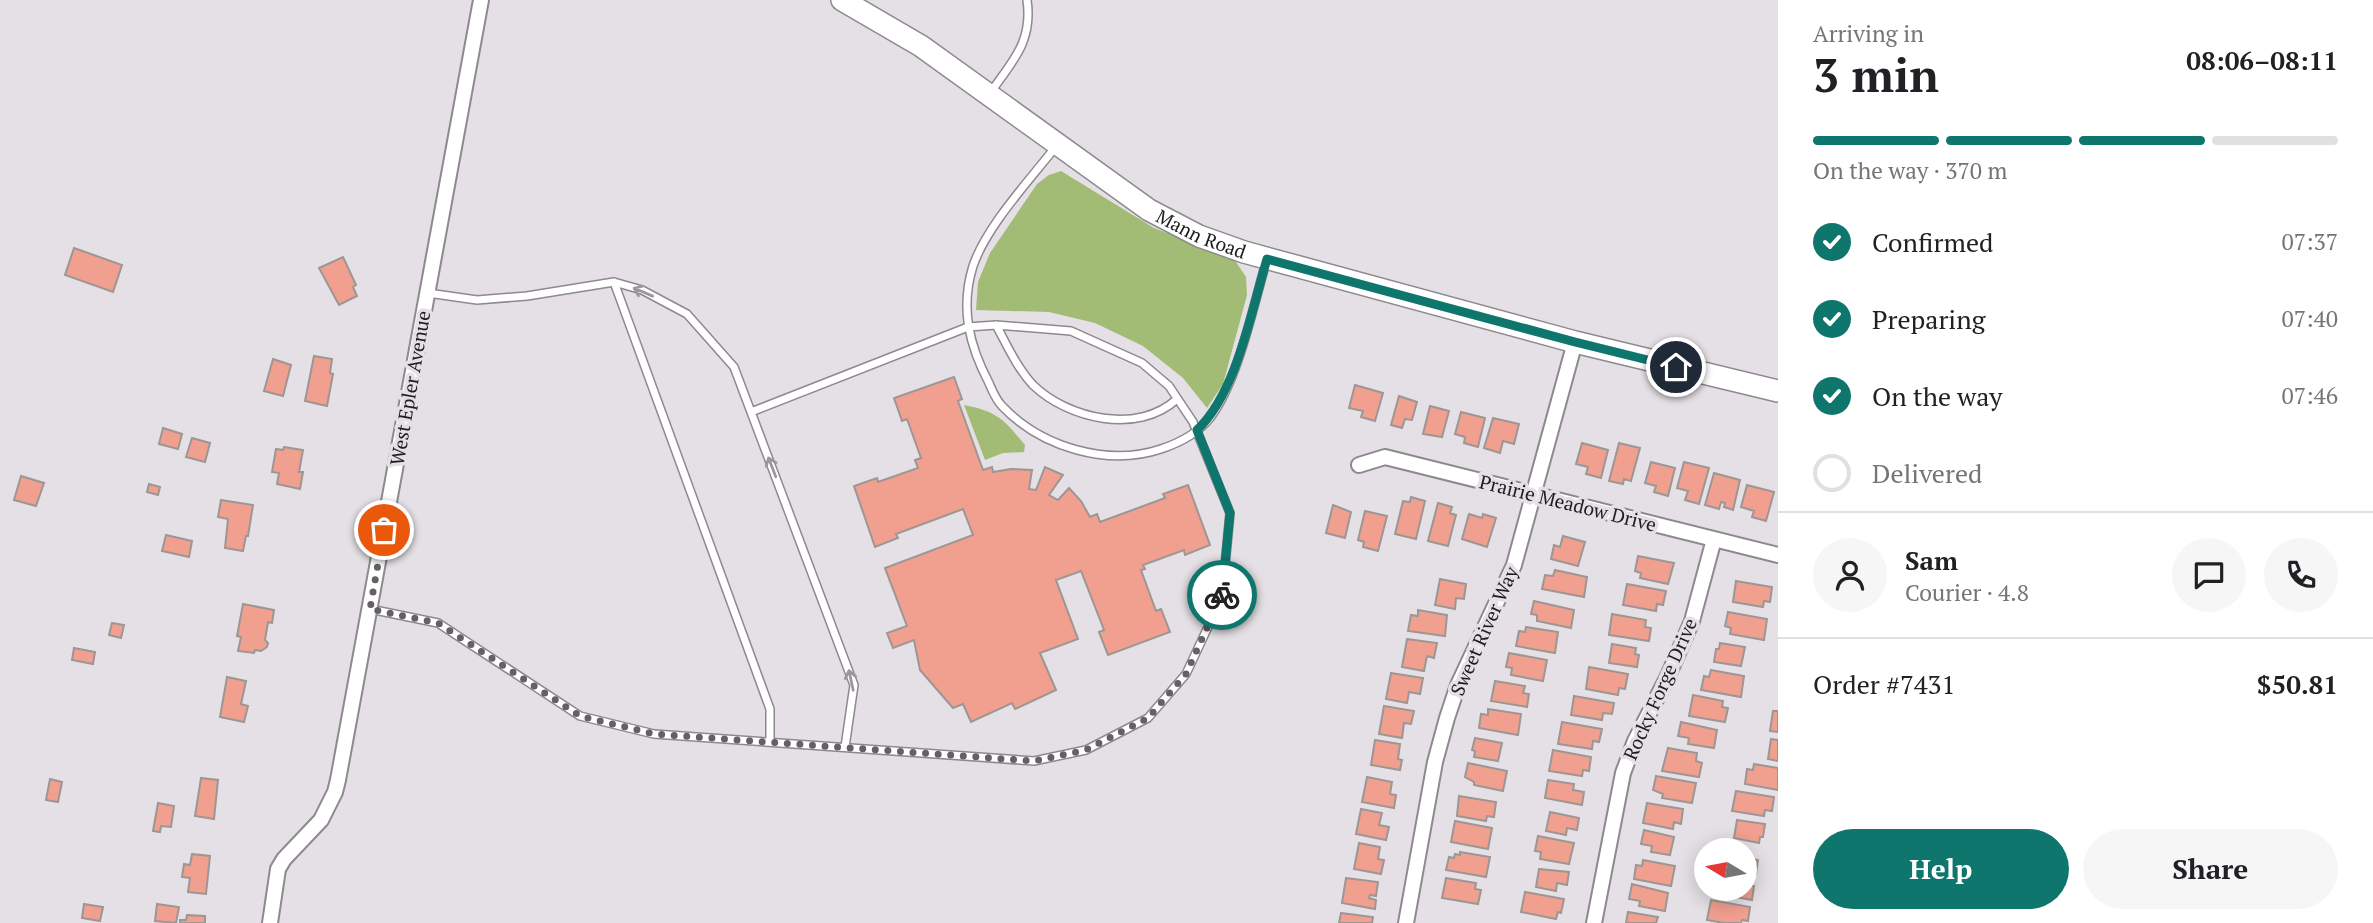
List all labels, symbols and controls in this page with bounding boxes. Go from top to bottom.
text: Arriving in [1813,18,1924,49]
text: 08:06–08:11 [2186,43,2338,77]
text: 3 min [1813,44,1939,105]
text: On the way · 370 m [1813,155,2007,186]
street label: Mann Road [1152,203,1250,264]
icon: check [1813,223,1851,261]
text: Confirmed [1872,225,1993,259]
text: 07:37 [2281,226,2338,257]
one-way arrow [633,284,654,297]
icon: check [1813,300,1851,338]
text: Preparing [1872,302,1985,336]
text: 07:40 [2281,303,2338,334]
street label: West Epler Avenue [384,309,435,467]
pin [1646,337,1706,397]
icon: home [1657,348,1695,386]
icon: check [1813,377,1851,415]
text: On the way [1872,379,2003,413]
text: 07:46 [2281,380,2338,411]
text: Delivered [1872,456,1982,490]
one-way arrow [765,457,777,479]
street label: Prairie Meadow Drive [1477,468,1659,537]
pin [354,500,414,560]
icon: bag [365,511,403,549]
button: person [1813,538,1887,612]
button: chat [2172,538,2246,612]
button: phone [2264,538,2338,612]
text: Sam [1905,543,1958,577]
courier [1187,560,1257,630]
street label: Sweet River Way [1444,562,1523,699]
icon: bike [1203,576,1241,614]
text: Courier · 4.8 [1905,577,2029,608]
street label: Rocky Forge Drive [1617,614,1702,764]
text: Order #7431 [1813,667,1955,701]
text: $50.81 [2257,667,2338,701]
one-way arrow [843,670,856,692]
button: Help [1813,829,2069,909]
button: Share [2083,829,2338,909]
north arrow [1694,838,1757,901]
map controls [1694,838,1757,901]

